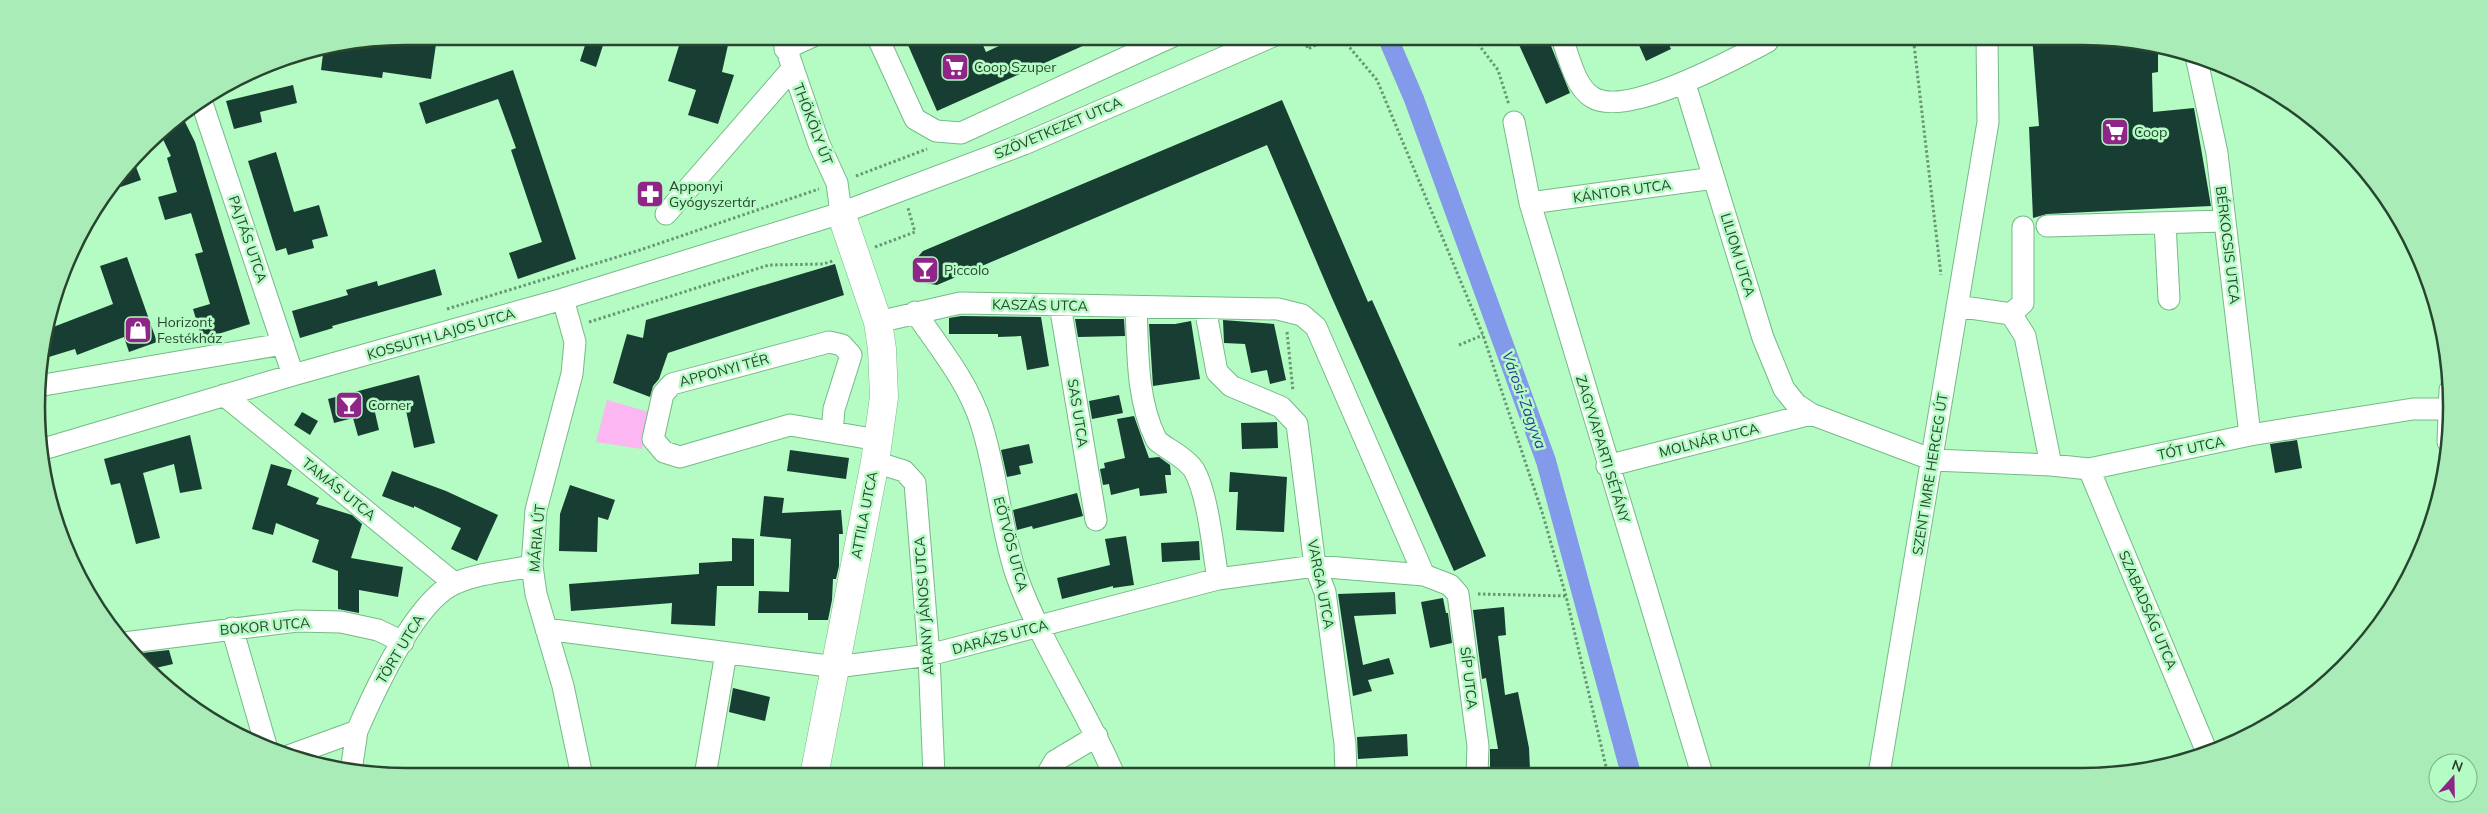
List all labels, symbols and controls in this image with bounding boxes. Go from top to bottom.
supermarket icon: Coop Szuper [940,52,970,82]
place label: Coop Szuper [974,58,1057,76]
street label: THÖKÖLY ÚT [789,81,837,168]
street label: SZÖVETKEZET UTCA [991,93,1125,163]
supermarket icon: Coop [2100,117,2130,147]
place label: Coop [2134,123,2167,141]
street label: KÁNTOR UTCA [1572,175,1673,207]
place label: Apponyi Gyógyszertár [669,177,757,211]
pharmacy icon: Apponyi Gyógyszertár [635,179,665,209]
street label: BÉRKOCSIS UTCA [2212,185,2244,306]
street label: PAJTÁS UTCA [225,193,272,286]
street label: LILIOM UTCA [1717,211,1759,300]
bar icon: Piccolo [910,255,940,285]
place label: Piccolo [944,261,989,279]
street label: KASZÁS UTCA [992,295,1089,315]
street label: KOSSUTH LAJOS UTCA [365,304,518,364]
place label: Horizont Festékház [157,313,223,347]
shop icon: Horizont Festékház [123,315,153,345]
water label: Városi-Zagyva [1498,348,1551,451]
street label: APPONYI TÉR [677,349,771,391]
street label: ZAGYVAPARTI SÉTÁNY [1572,373,1634,525]
street label: SAS UTCA [1064,378,1092,449]
bar icon: Corner [334,390,364,420]
street label: SZENT IMRE HERCEG ÚT [1908,391,1952,556]
place label: Corner [368,396,412,414]
street label: MOLNÁR UTCA [1657,419,1761,461]
street label: TÓT UTCA [2156,432,2227,464]
street label: TAMÁS UTCA [298,454,380,525]
street label: ATTILA UTCA [847,469,881,560]
street label: EÖTVÖS UTCA [990,495,1032,594]
street label: MÁRIA ÚT [525,503,549,573]
street label: ARANY JÁNOS UTCA [910,535,938,676]
street label: VARGA UTCA [1304,538,1339,631]
street label: SZABADSÁG UTCA [2115,548,2182,673]
street label: TÖRT UTCA [372,610,428,687]
street label: BOKOR UTCA [219,613,312,639]
street label: DARÁZS UTCA [950,615,1051,658]
street label: SÍP UTCA [1456,646,1482,711]
north arrow [2428,753,2478,803]
text: N [2449,756,2465,776]

